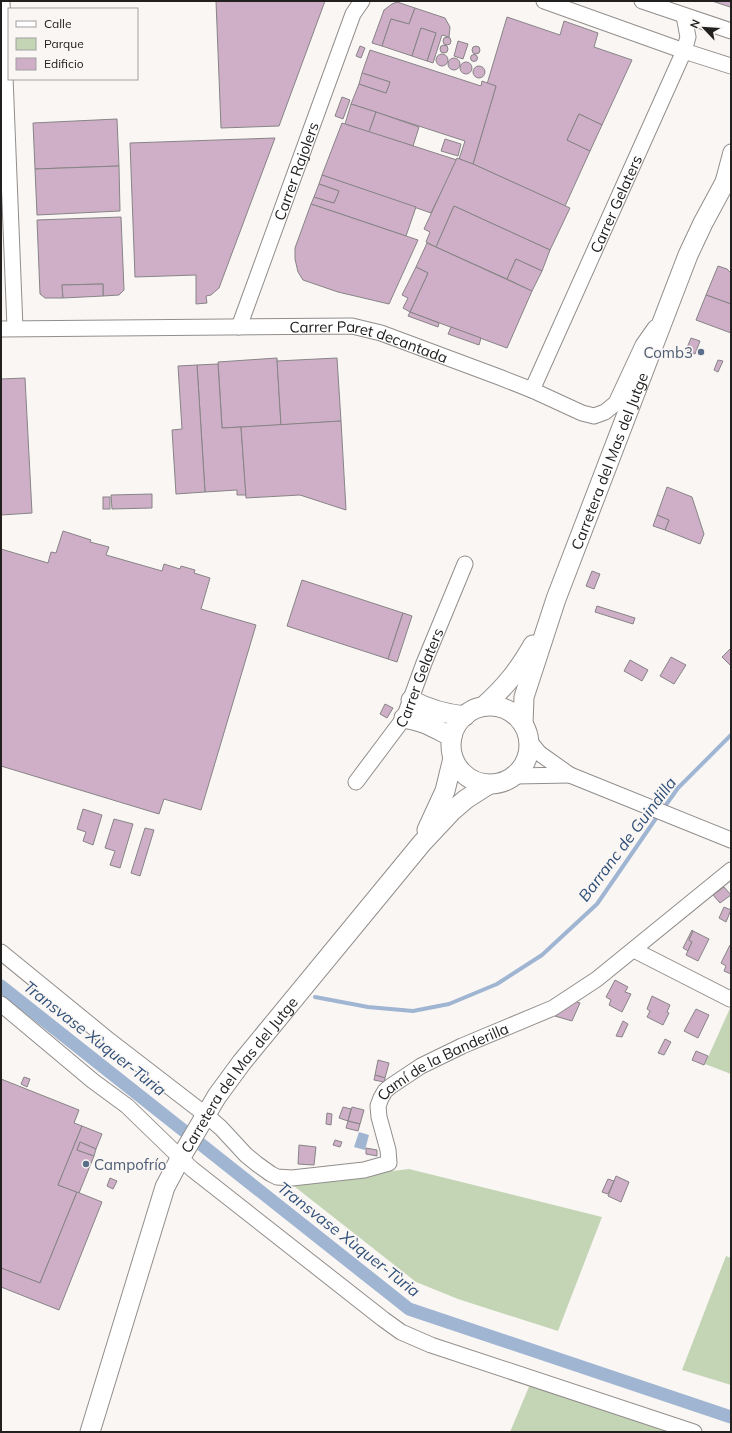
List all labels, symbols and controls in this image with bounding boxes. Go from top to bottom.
legend [8,8,138,80]
north arrow [684,8,724,48]
text: Calle [44,16,71,31]
text: N [687,17,703,30]
text: Parque [44,36,84,51]
text: Edificio [44,56,84,71]
street label: Carrer Rajolers [269,119,322,223]
street label: Carrer Gelaters [585,152,646,256]
street label: Carrer Paret decantada [289,316,451,367]
place label: Comb3 [644,343,693,362]
marker: Comb3 [696,347,706,357]
street label: Carretera del Mas del Jutge [566,370,652,552]
street label: Carrer Gelaters [391,625,447,731]
water label: Barranc de Guindilla [574,773,680,905]
water label: Transvase Xùquer-Tùria [20,976,171,1100]
street label: Carretera del Mas del Jutge [176,993,301,1156]
street label: Camí de la Banderilla [372,1018,511,1103]
place label: Campofrío [94,1155,166,1174]
marker: Campofrío [81,1159,91,1169]
water label: Transvase Xùquer-Tùria [274,1177,425,1301]

